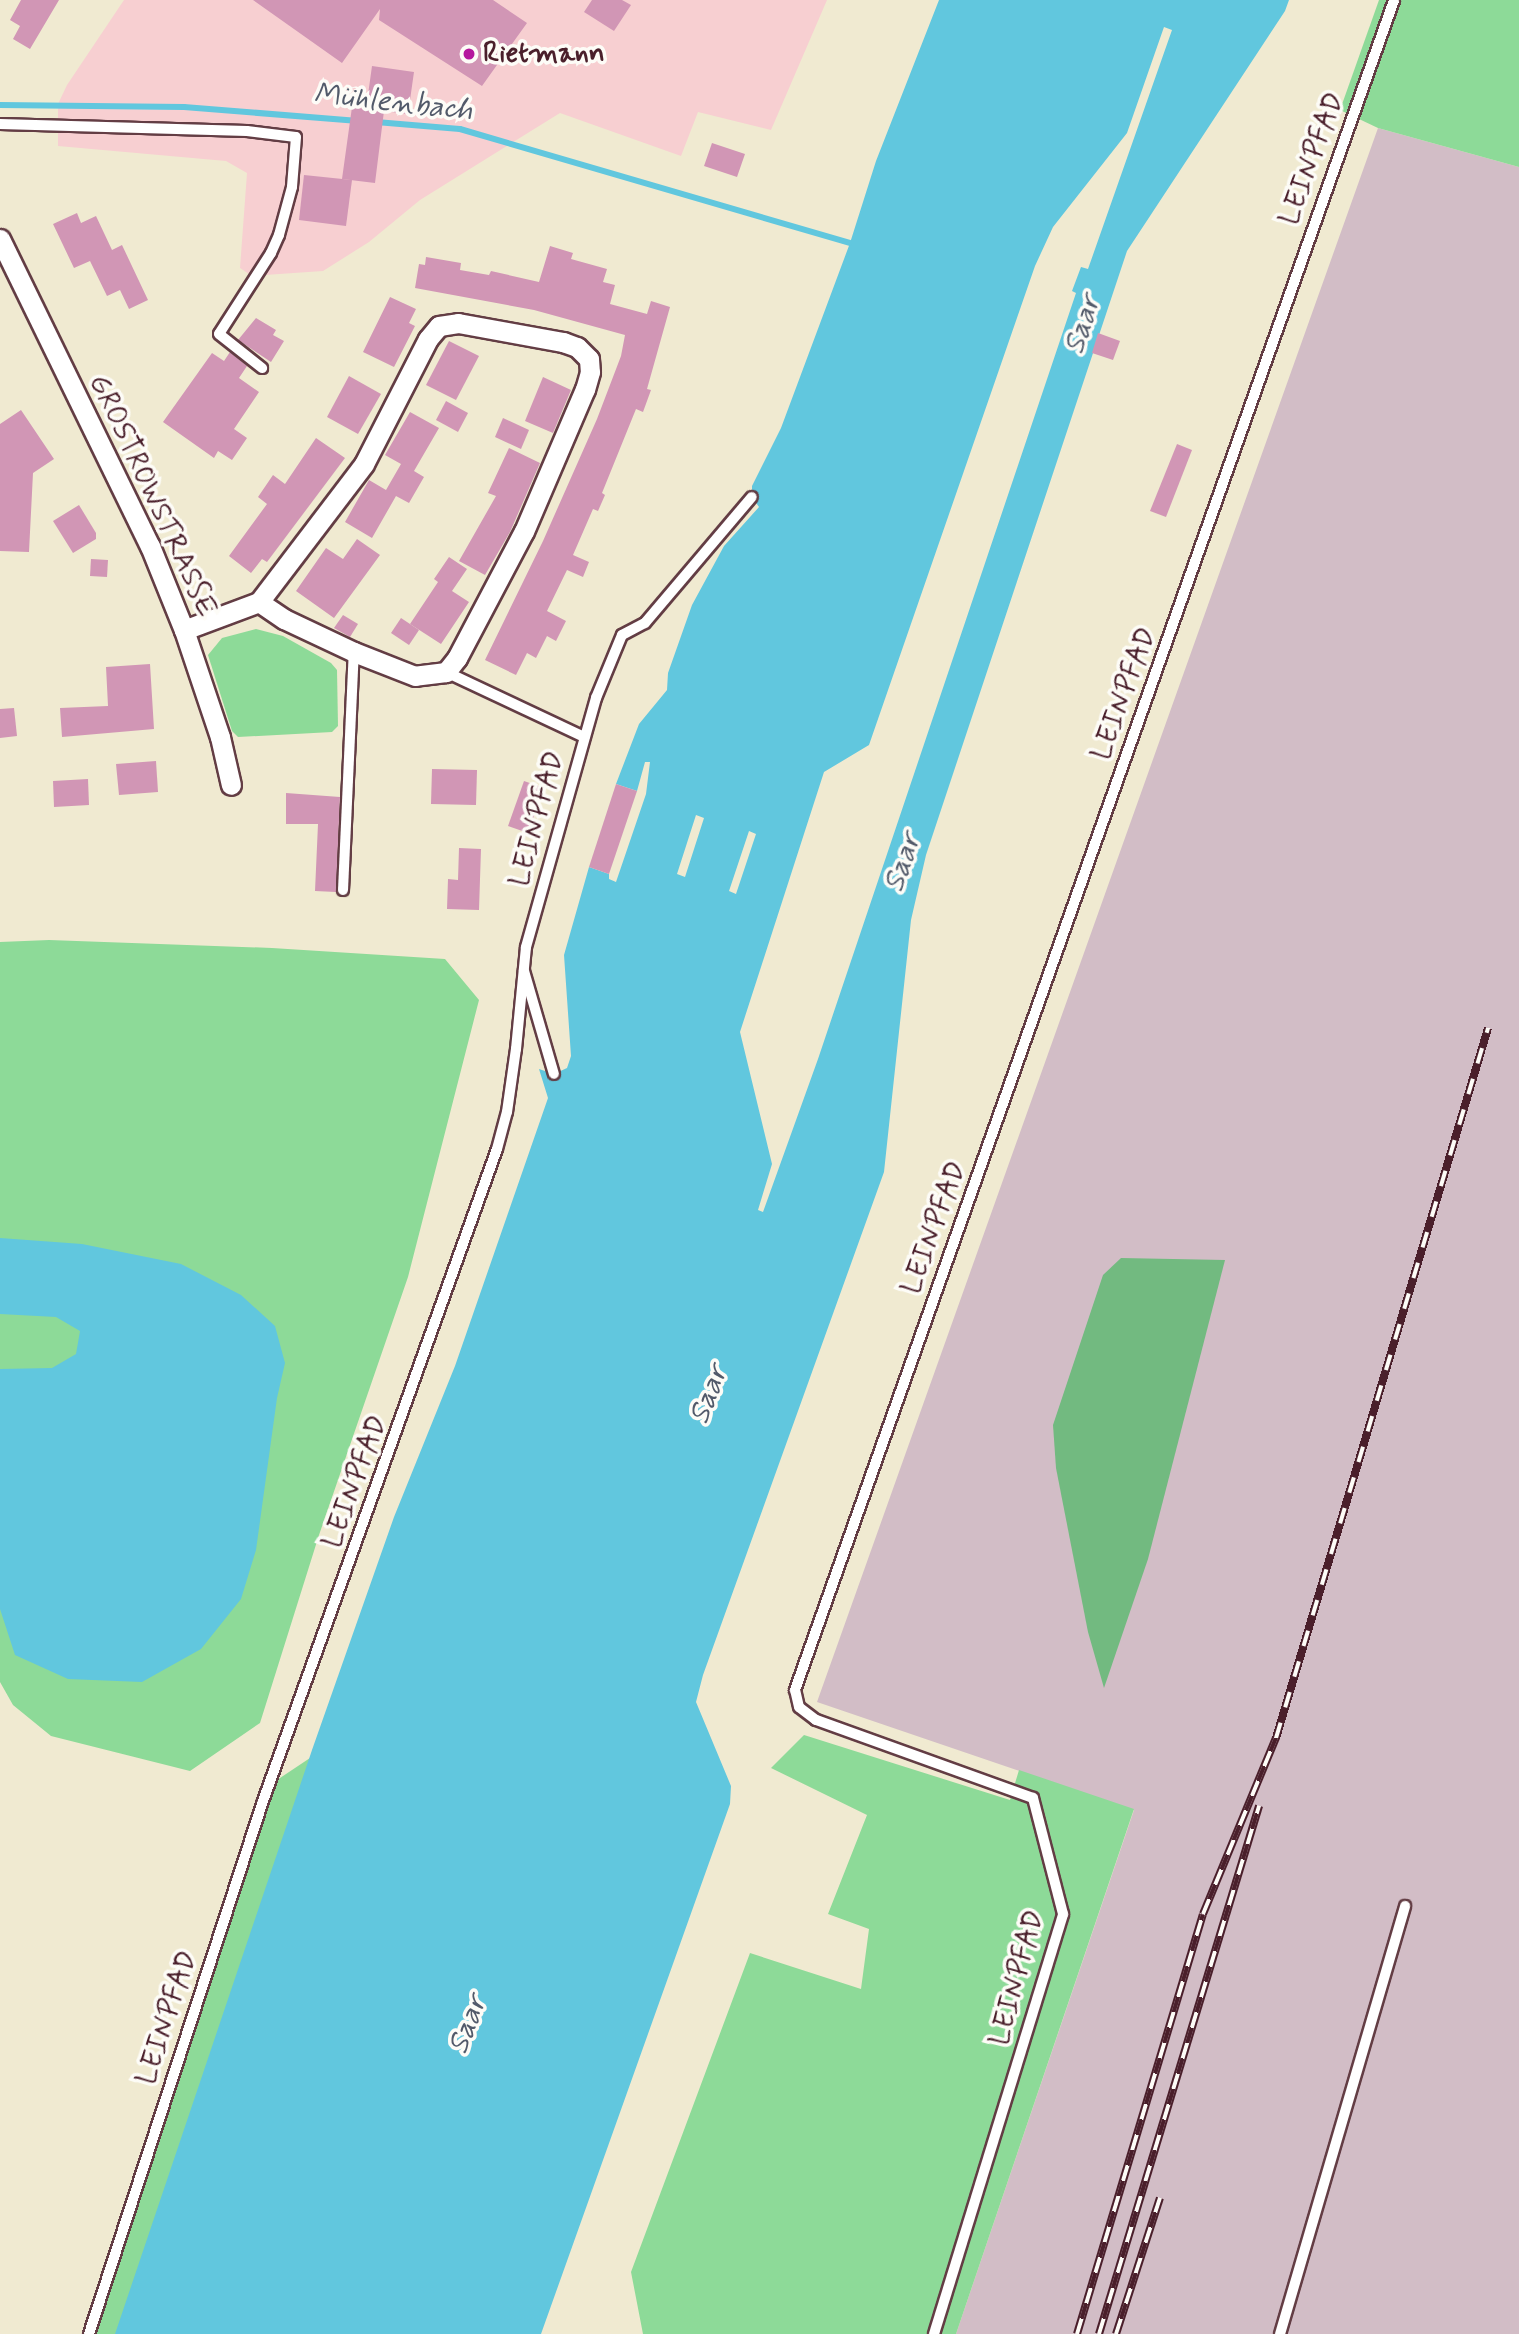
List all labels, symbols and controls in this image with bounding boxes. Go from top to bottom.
place label: Rietmann [483,37,605,71]
marker: Rietmann [461,46,477,62]
water label: Mühlenbach [312,77,474,129]
street label: LEINPFAD [1274,88,1352,230]
water label: Saar [1057,291,1109,359]
street label: GROSTROWSTRASSE [81,369,223,623]
street label: LEINPFAD [1086,623,1164,765]
street label: LEINPFAD [504,748,572,890]
water label: Saar [876,829,930,897]
street label: LEINPFAD [896,1157,974,1299]
water label: Saar [682,1361,736,1429]
street label: LEINPFAD [317,1411,395,1553]
street label: LEINPFAD [984,1907,1052,2049]
street label: LEINPFAD [131,1947,205,2089]
water label: Saar [441,1991,495,2059]

